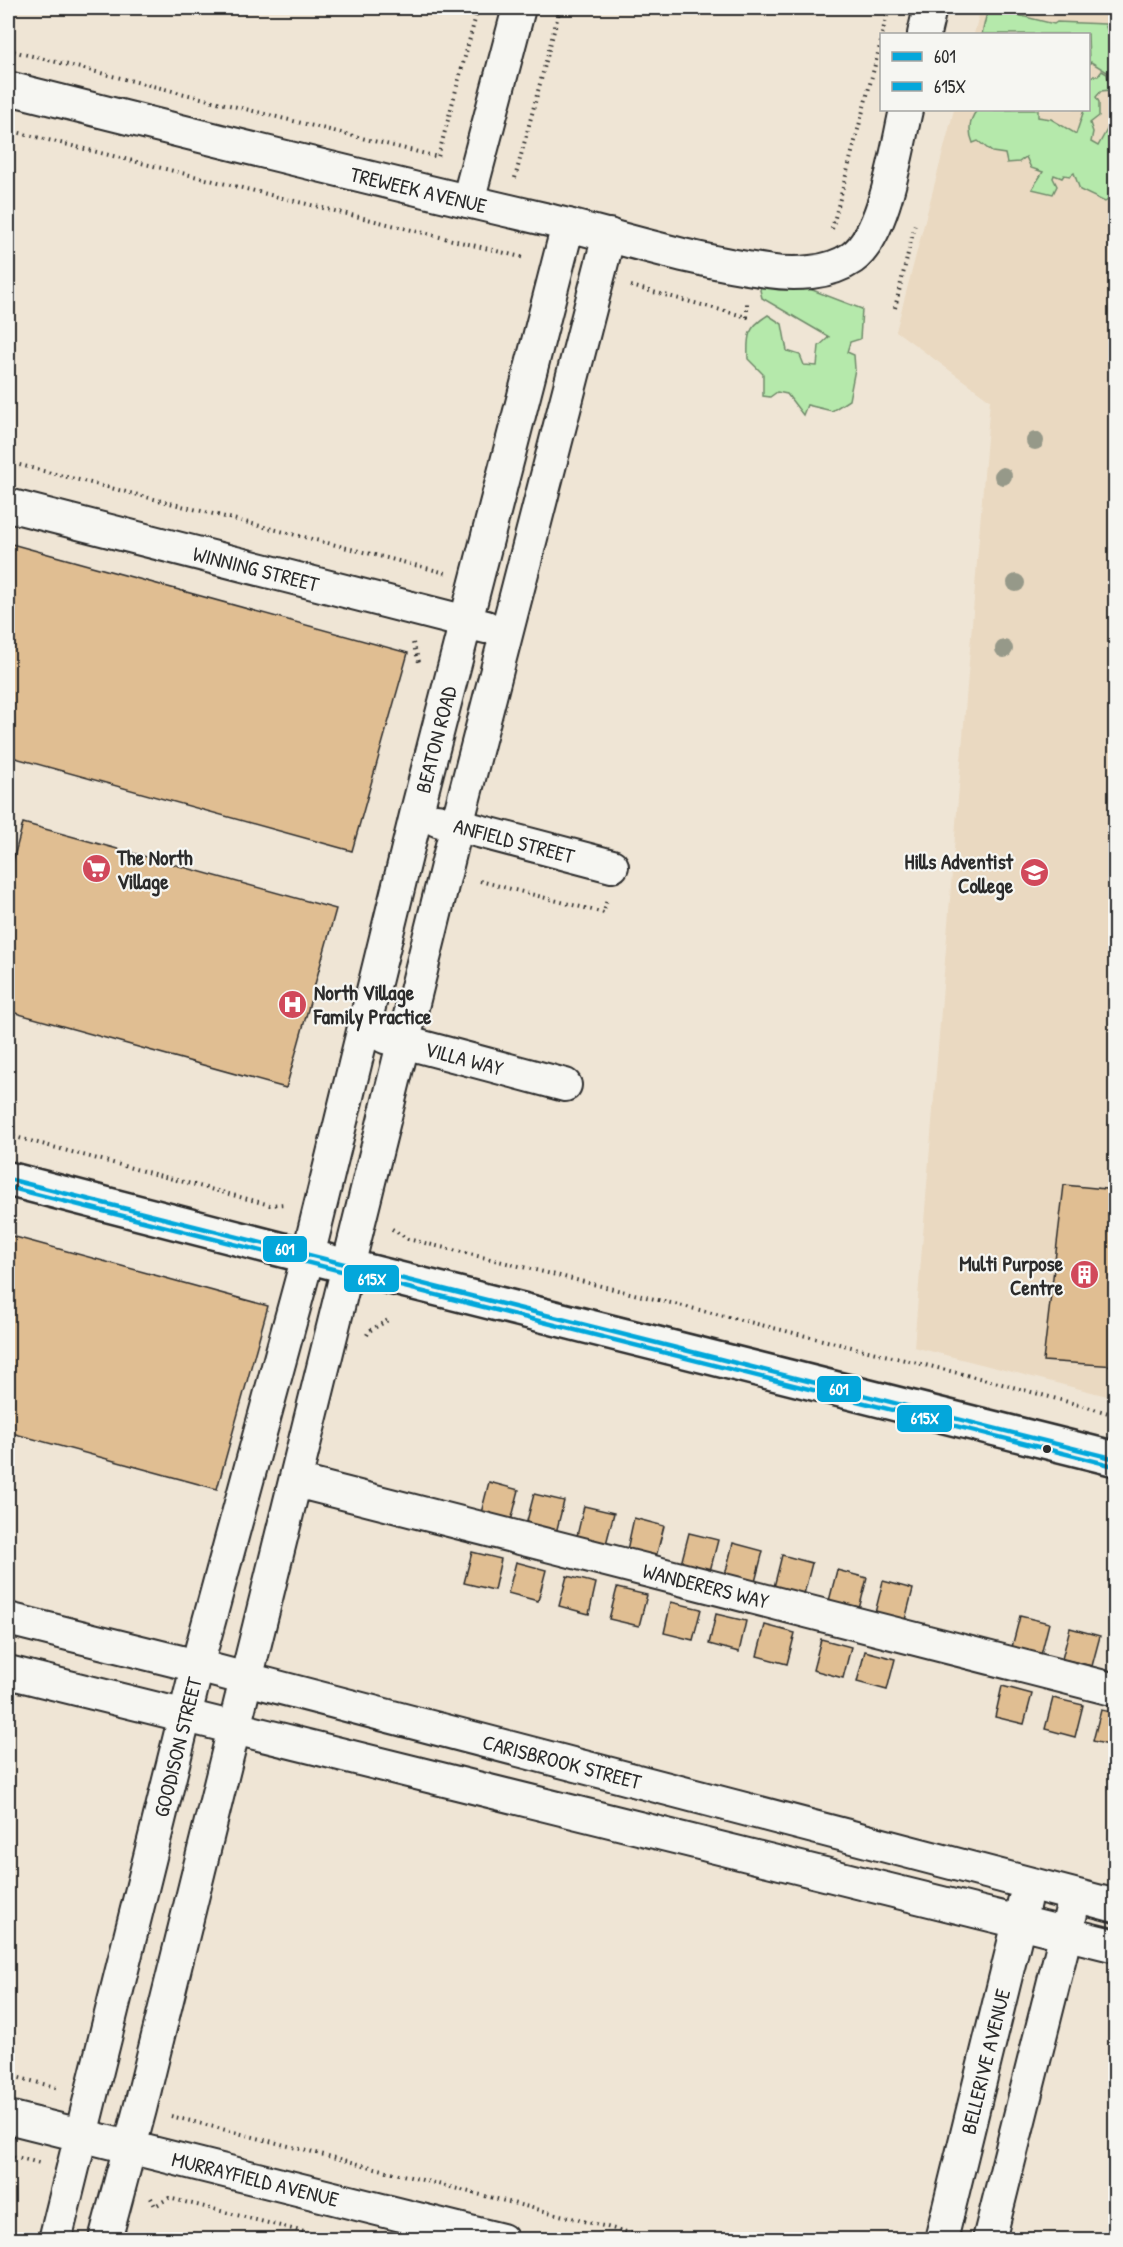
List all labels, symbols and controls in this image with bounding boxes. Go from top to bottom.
legend [880,33,1090,111]
text: 601 [934,44,956,69]
text: 615X [934,74,966,99]
street label: TREWEEK AVENUE [347,159,490,220]
street label: WINNING STREET [190,538,323,599]
street label: BEATON ROAD [408,683,463,796]
street label: ANFIELD STREET [451,811,579,870]
place label: The North Village [116,843,193,897]
place label: Hills Adventist College [905,847,1014,901]
supermarket icon: The North Village [80,853,112,885]
school or university icon: Hills Adventist College [1018,857,1050,889]
place label: North Village Family Practice [313,978,432,1032]
hospital icon: North Village Family Practice [277,988,309,1020]
street label: VILLA WAY [422,1034,507,1083]
line badge: 601 [262,1235,308,1263]
text: 601 [275,1238,295,1260]
place label: Multi Purpose Centre [959,1249,1064,1302]
building icon: Multi Purpose Centre [1068,1259,1100,1291]
line badge: 615X [343,1264,400,1293]
text: 615X [358,1268,387,1290]
line badge: 601 [816,1375,862,1403]
text: 601 [829,1378,849,1400]
line badge: 615X [896,1404,953,1433]
text: 615X [911,1407,940,1429]
unlabelled marker [1041,1443,1053,1455]
street label: WANDERERS WAY [640,1555,773,1616]
street label: GOODISON STREET [146,1673,209,1820]
street label: CARISBROOK STREET [480,1727,646,1796]
street label: BELLERIVE AVENUE [953,1986,1017,2137]
street label: MURRAYFIELD AVENUE [169,2144,342,2213]

